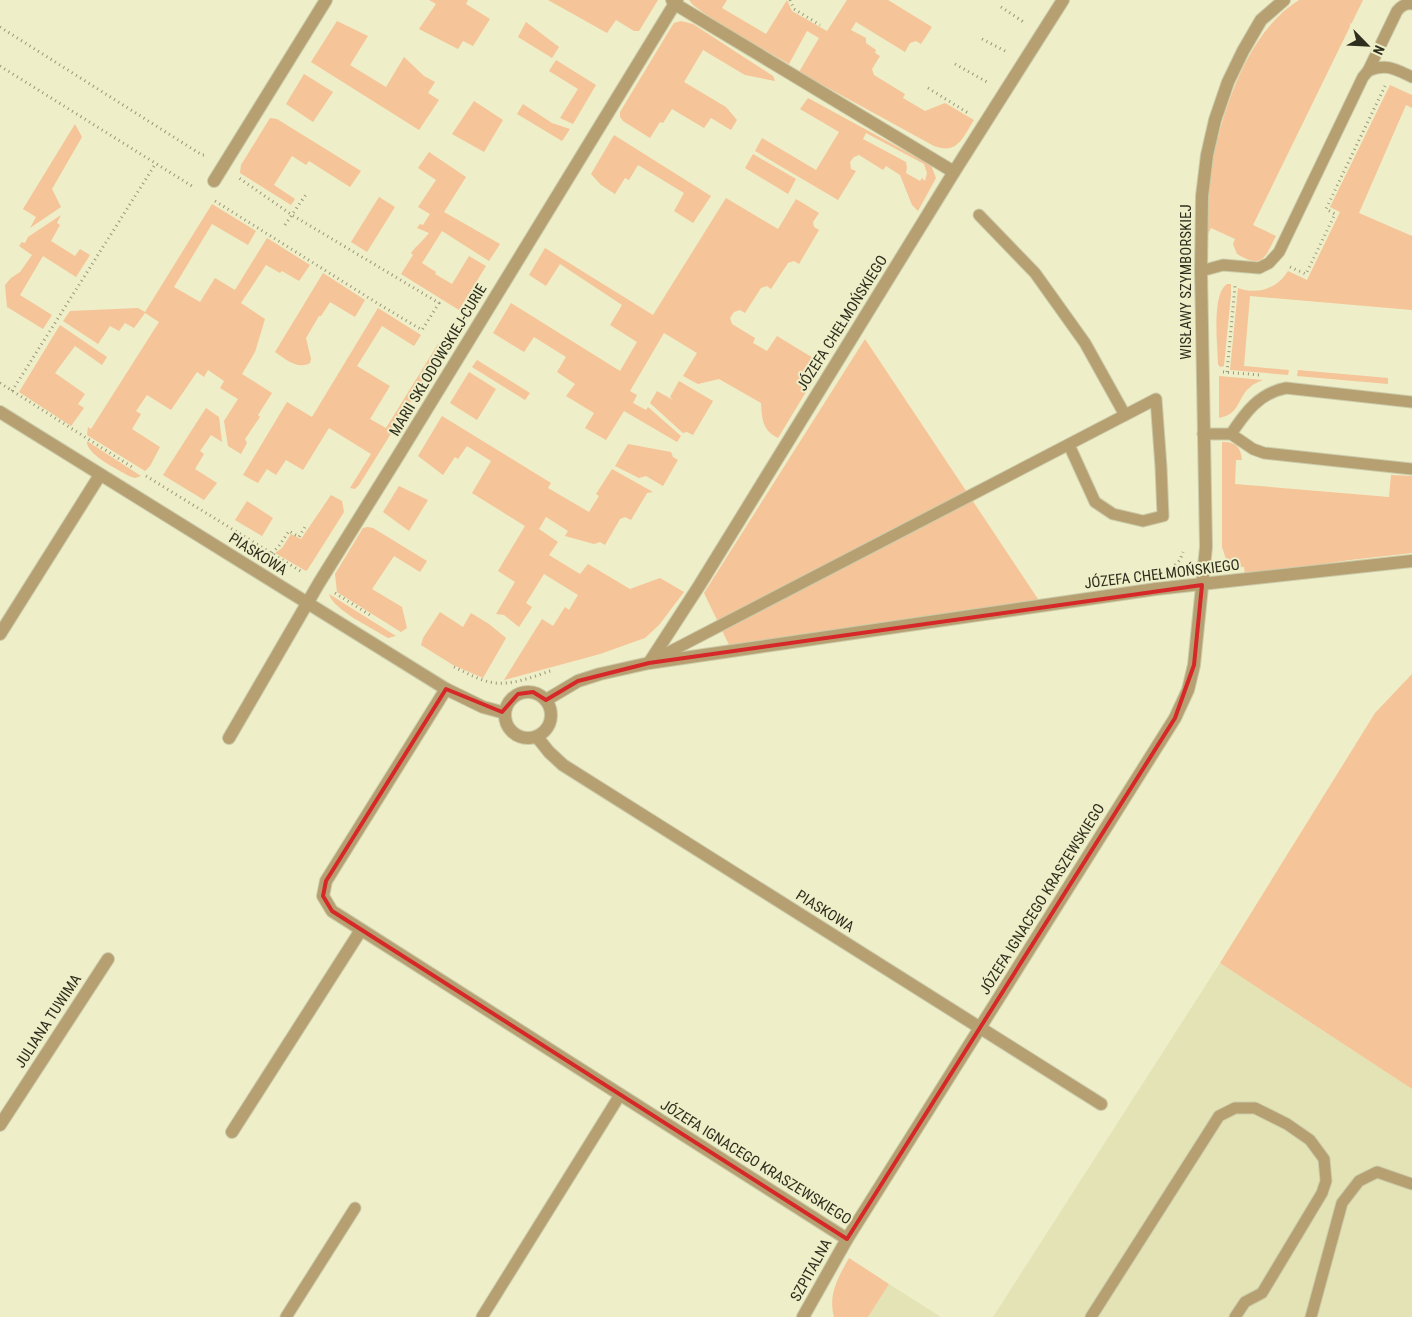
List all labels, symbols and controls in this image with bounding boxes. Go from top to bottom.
north arrow [1342,20,1392,70]
text: N [1370,43,1388,57]
street label: WISŁAWY SZYMBORSKIEJ [1177,204,1195,360]
street label: JÓZEFA CHEŁMOŃSKIEGO [793,252,891,394]
street label: MARII SKŁODOWSKIEJ-CURIE [385,281,491,439]
street label: PIASKOWA [226,529,291,579]
street label: JÓZEFA CHEŁMOŃSKIEGO [1083,556,1241,592]
street label: JÓZEFA IGNACEGO KRASZEWSKIEGO [976,800,1108,998]
street label: PIASKOWA [793,886,858,936]
street label: JULIANA TUWIMA [11,970,85,1071]
street label: JÓZEFA IGNACEGO KRASZEWSKIEGO [657,1096,855,1228]
street label: SZPITALNA [787,1235,836,1304]

